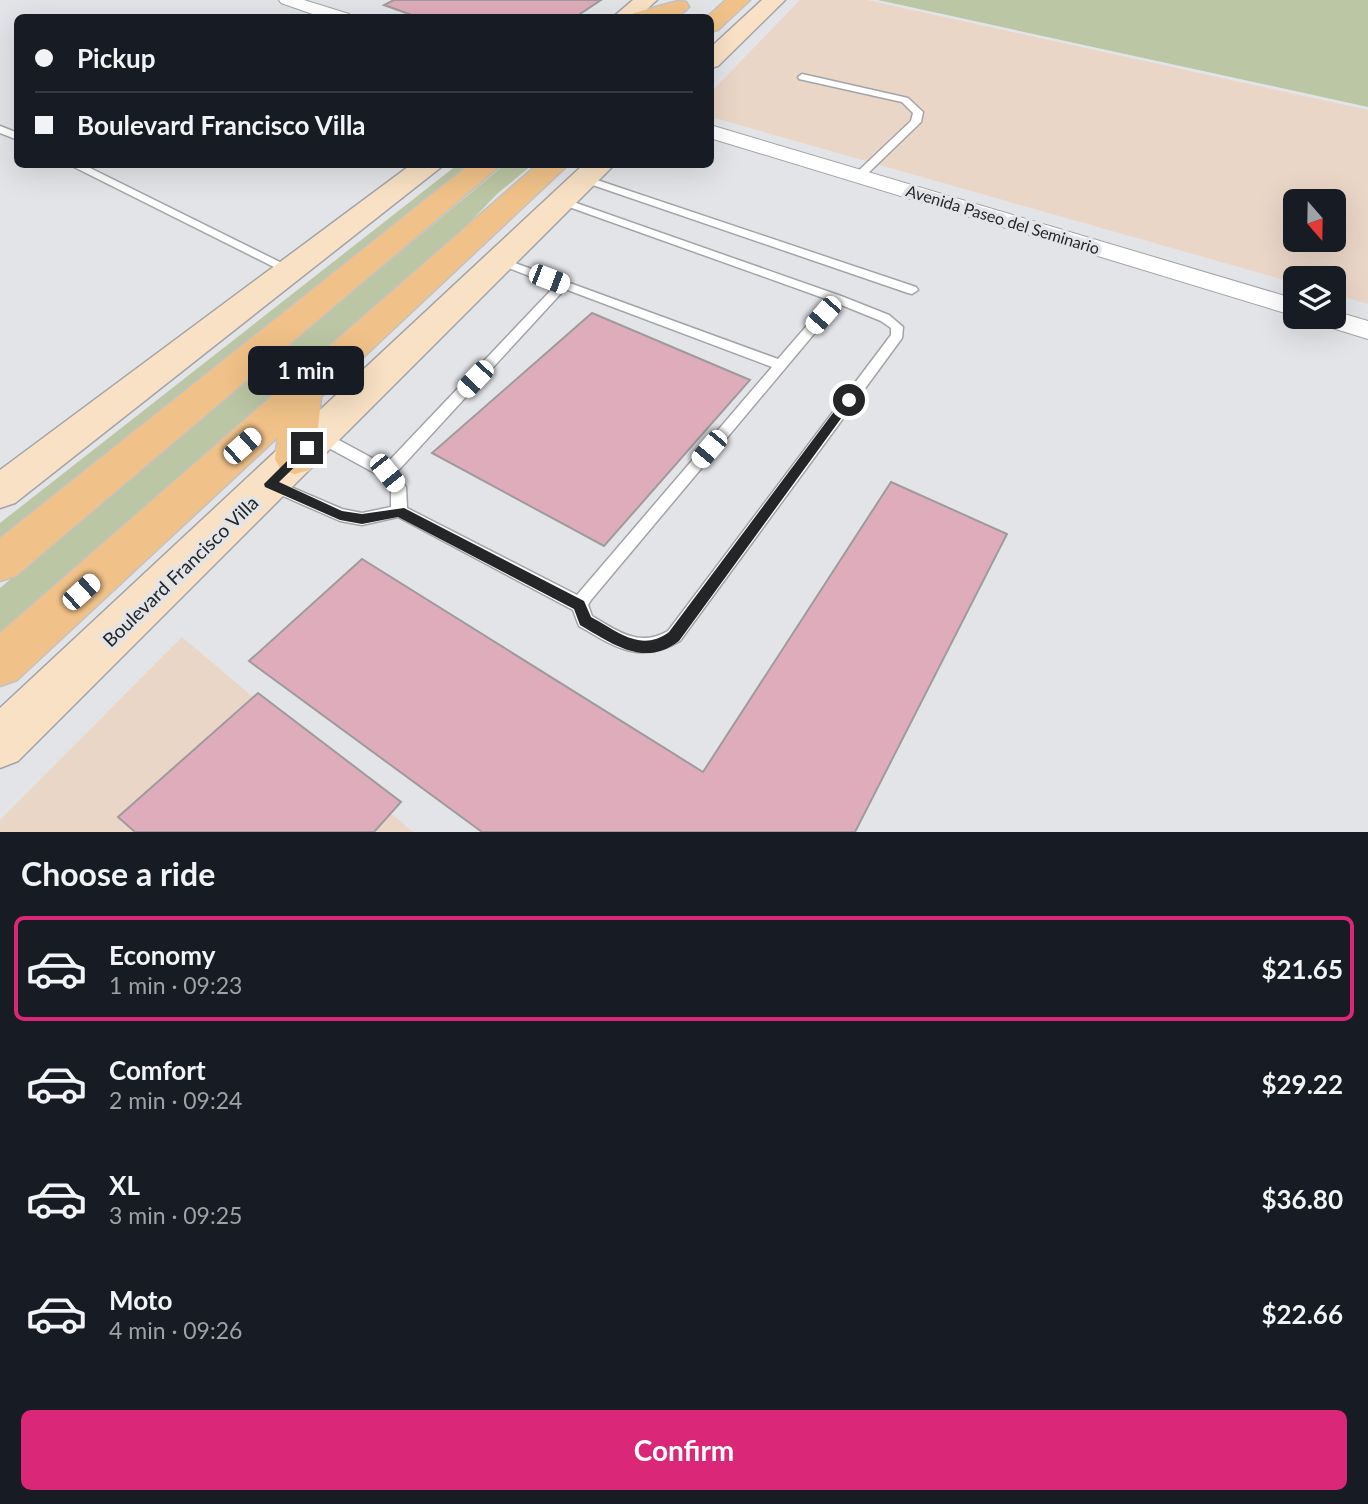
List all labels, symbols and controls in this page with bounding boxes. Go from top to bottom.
text: Pickup [77,42,156,74]
text: Boulevard Francisco Villa [77,109,366,141]
street label: Avenida Paseo del Seminario [904,180,1102,258]
north arrow [1283,189,1346,252]
map controls [1283,189,1346,329]
car [526,262,573,296]
button: layers [1283,266,1346,329]
car [802,292,845,338]
callout: 1 min [249,346,365,396]
text: 1 min [277,356,335,384]
car [453,356,498,402]
route start [833,384,865,416]
car [220,424,265,468]
car [688,426,731,472]
route end [291,432,323,464]
car [366,450,409,496]
street label: Boulevard Francisco Villa [97,491,263,651]
car [59,570,104,614]
text: Choose a ride [21,854,215,893]
icon: car [25,937,88,1000]
text: Economy [109,939,215,971]
text: $21.65 [1261,953,1343,985]
text: 1 min · 09:23 [109,971,242,999]
icon: car [25,1052,88,1115]
text: Comfort [109,1054,206,1086]
text: $29.22 [1261,1068,1343,1100]
text: 2 min · 09:24 [109,1086,242,1114]
icon: car [25,1167,88,1230]
text: XL [109,1169,140,1201]
text: $36.80 [1261,1183,1343,1215]
text: 3 min · 09:25 [109,1201,242,1229]
icon: car [25,1282,88,1345]
text: Moto [109,1284,172,1316]
text: $22.66 [1261,1298,1343,1330]
text: 4 min · 09:26 [109,1316,242,1344]
button: Confirm [21,1410,1347,1490]

